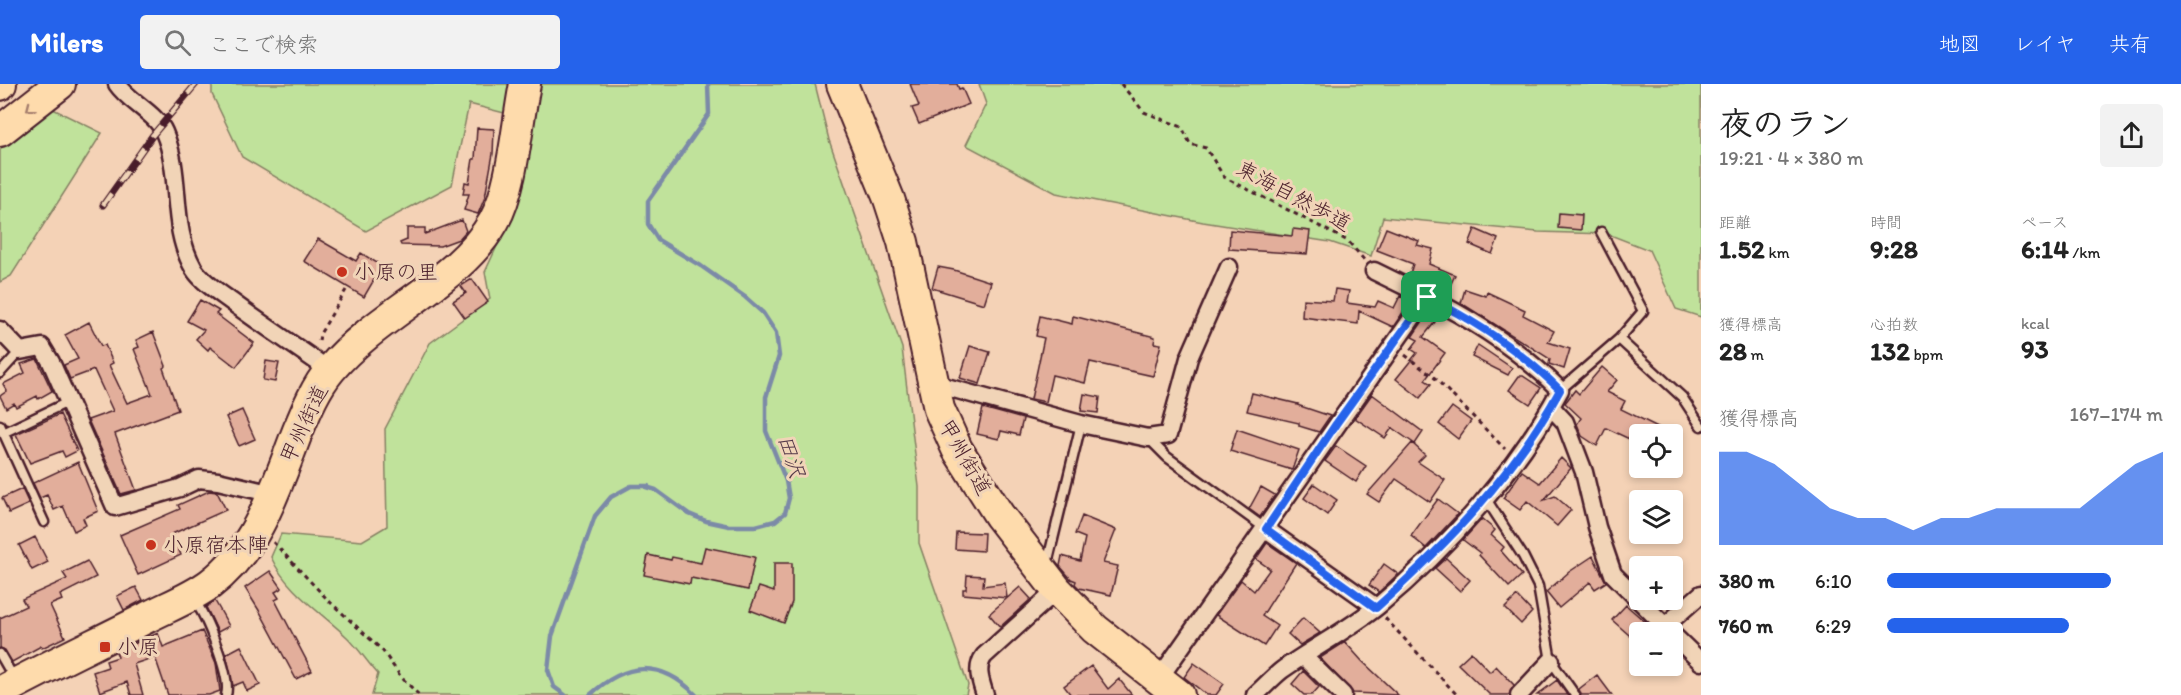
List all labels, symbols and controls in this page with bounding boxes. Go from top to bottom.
search box [140,15,560,69]
text: Milers [30,25,104,59]
icon: search [161,26,194,59]
text: ここで検索 [209,31,319,58]
text: 地図 [1939,31,1981,56]
text: レイヤ [2014,31,2076,56]
text: 共有 [2109,31,2151,56]
one-way arrow [26,100,37,111]
text: 夜のラン [1719,104,1851,143]
button: share [2100,104,2163,167]
text: 19:21 · 4 × 380 m [1719,146,1864,170]
street label: 東海自然歩道 [1233,155,1356,236]
text: 距離 [1719,213,1751,232]
text: 時間 [1870,213,1902,232]
text: ペース [2021,213,2068,232]
text: 1.52 [1719,233,1765,265]
text: 9:28 [1870,233,1918,265]
text: 6:14 [2021,233,2069,265]
text: km [1765,243,1790,262]
text: /km [2069,243,2100,262]
place label: 小原の里 [354,259,438,284]
marker: 小原の里 [335,265,349,279]
pin [1401,271,1452,322]
icon: arrive [1410,280,1443,313]
text: kcal [2021,314,2049,333]
text: 獲得標高 [1719,315,1783,334]
text: 心拍数 [1870,315,1918,334]
text: 93 [2021,333,2049,365]
text: 28 [1719,335,1747,367]
text: 132 [1870,335,1910,367]
text: m [1747,345,1764,364]
text: bpm [1910,345,1943,364]
street label: 甲州街道 [274,380,333,467]
text: 167–174 m [2070,402,2163,426]
text: 獲得標高 [1719,406,1799,430]
street label: 甲州街道 [934,414,997,499]
map controls [1629,424,1683,676]
button: locate [1629,424,1683,478]
water label: 田沢 [772,431,811,482]
button: layers [1629,490,1683,544]
place label: 小原宿本陣 [163,532,268,557]
marker: 小原宿本陣 [144,538,158,552]
button: + [1629,556,1683,610]
text: 380 m [1719,569,1775,593]
text: 6:10 [1815,569,1852,593]
text: 760 m [1719,614,1773,638]
text: 6:29 [1815,614,1851,638]
button: − [1629,622,1683,676]
place label: 小原 [117,634,159,659]
marker: 小原 [98,640,112,654]

